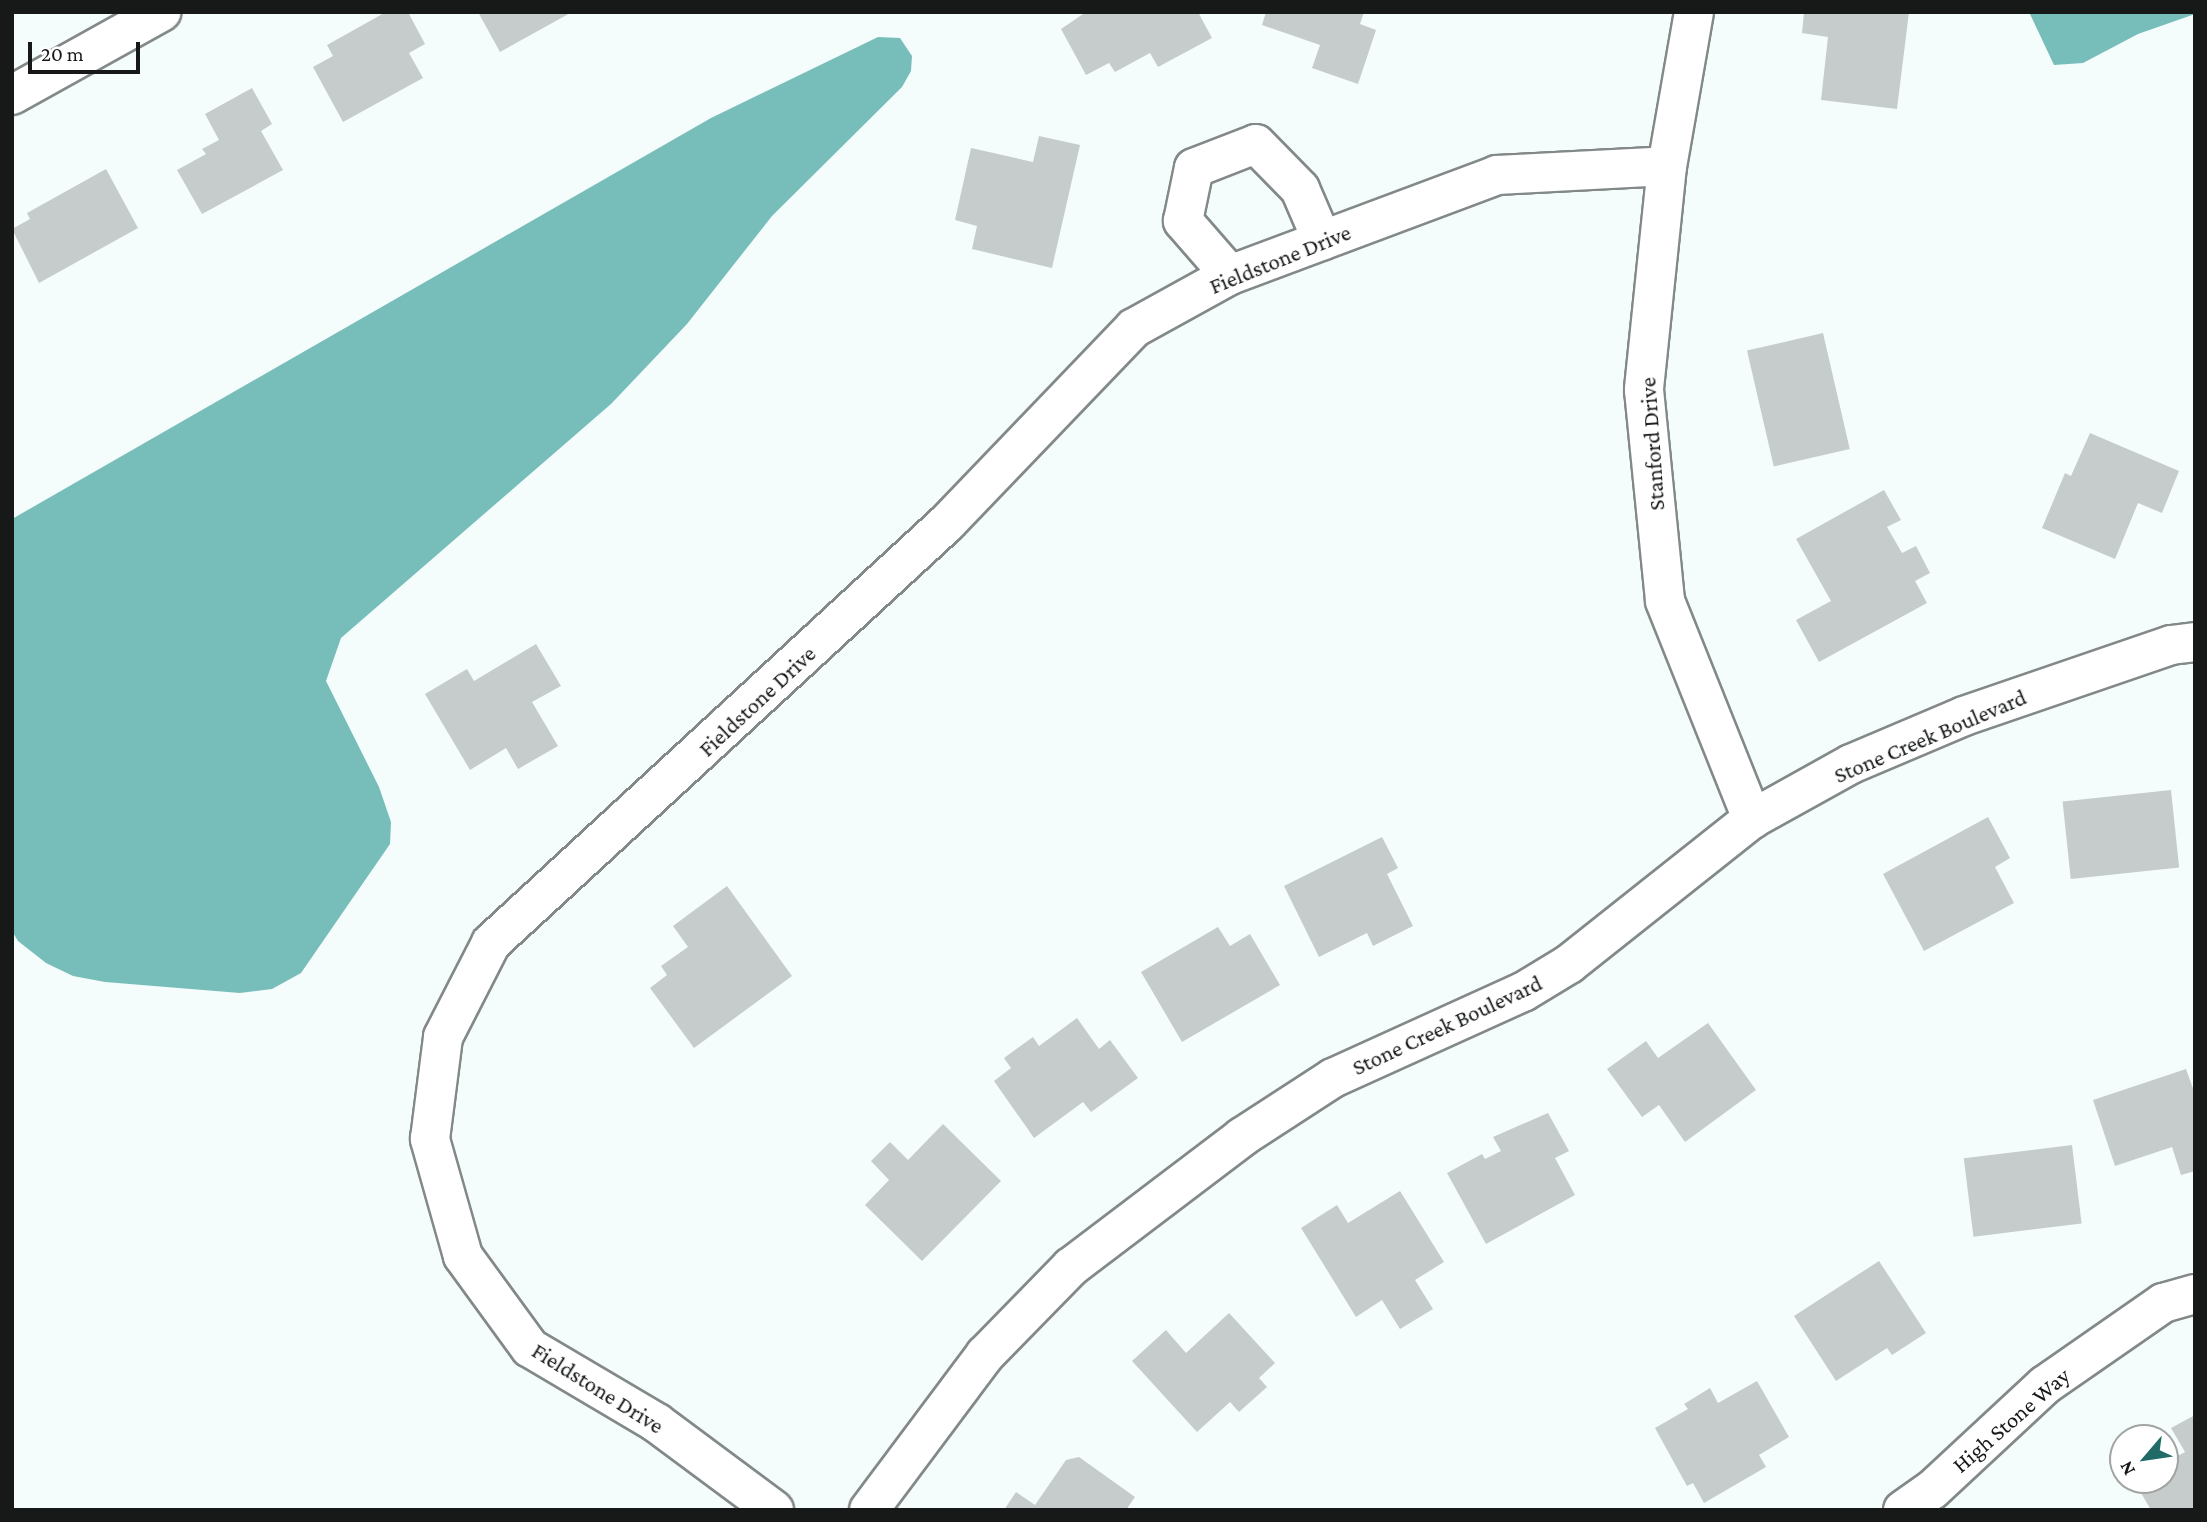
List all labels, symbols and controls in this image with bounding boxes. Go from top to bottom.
scale bar [32,28,144,72]
text: 20 m [41,42,84,66]
street label: Fieldstone Drive [1205,218,1355,300]
street label: Stanford Drive [1634,376,1670,512]
street label: Fieldstone Drive [693,640,821,762]
street label: Stone Creek Boulevard [1830,683,2030,789]
street label: Stone Creek Boulevard [1348,969,1546,1081]
street label: Fieldstone Drive [527,1337,669,1439]
street label: High Stone Way [1947,1362,2075,1478]
north arrow [2109,1424,2179,1494]
text: N [2115,1458,2139,1479]

